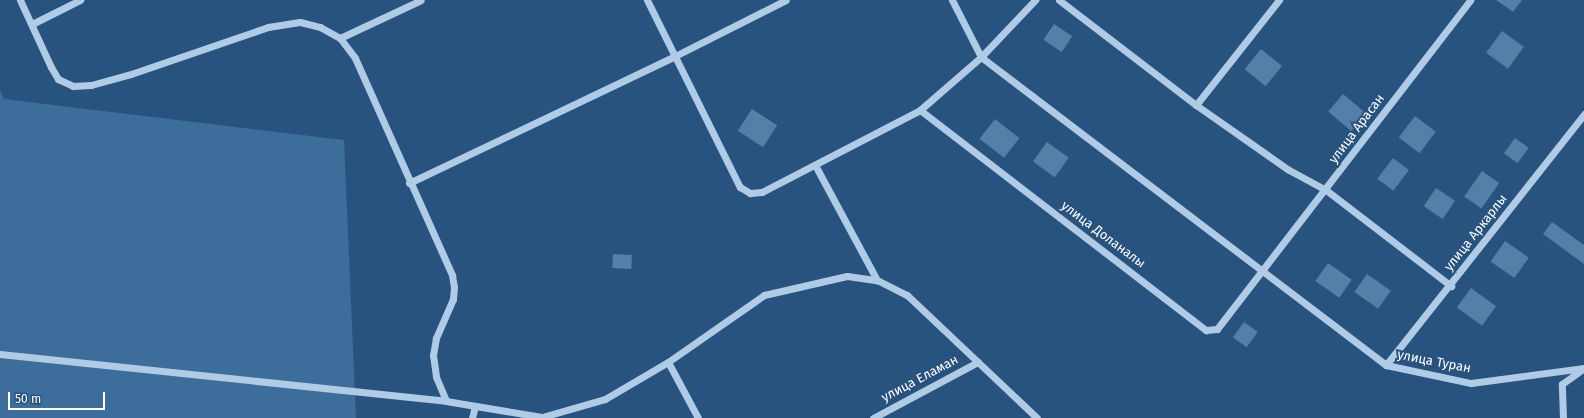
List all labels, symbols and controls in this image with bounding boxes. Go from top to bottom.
street label: улица Арасан [1326,91,1388,167]
street label: улица Аркарлы [1441,192,1511,274]
street label: улица Доланалы [1058,198,1148,272]
street label: улица Туран [1396,347,1472,377]
street label: улица Еламан [879,352,961,406]
scale bar [10,384,107,410]
text: 50 m [15,392,41,406]

